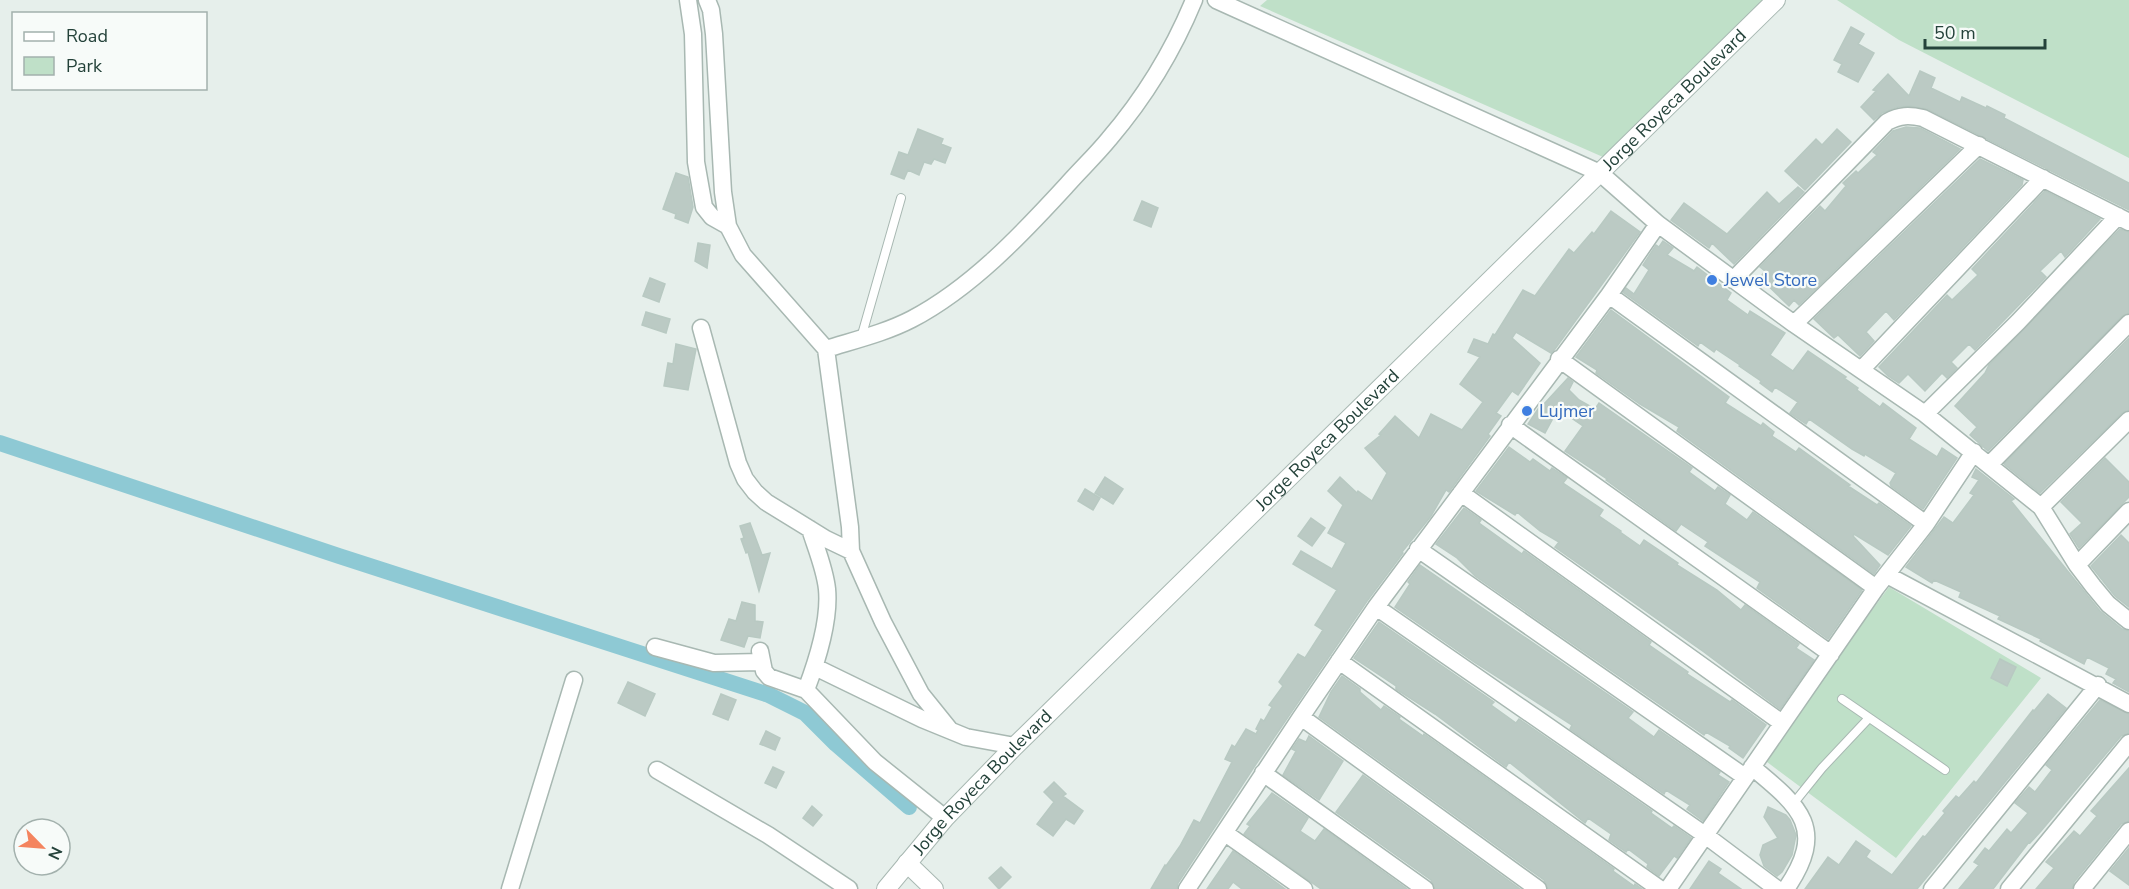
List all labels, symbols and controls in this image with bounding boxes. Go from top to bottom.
legend [12,12,207,90]
scale bar [1925,12,2045,50]
text: 50 m [1934,21,1976,45]
text: Road [66,24,108,48]
street label: Jorge Royeca Boulevard [1597,24,1751,176]
text: Park [66,54,103,78]
place label: Jewel Store [1723,268,1817,292]
marker: Jewel Store [1705,273,1719,287]
street label: Jorge Royeca Boulevard [1249,364,1404,517]
place label: Lujmer [1539,399,1595,423]
marker: Lujmer [1520,404,1534,418]
street label: Jorge Royeca Boulevard [907,704,1057,861]
north arrow [12,817,72,877]
text: N [42,843,67,863]

